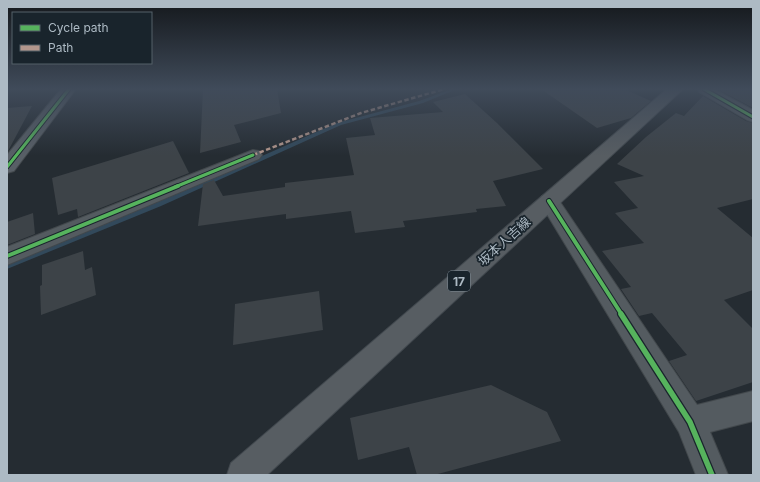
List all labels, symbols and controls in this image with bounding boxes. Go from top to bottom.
legend [12,12,152,64]
text: Cycle path [48,20,109,35]
text: Path [48,40,73,55]
street label: 坂本人吉線 [474,213,534,269]
road number: 17 [448,271,470,291]

